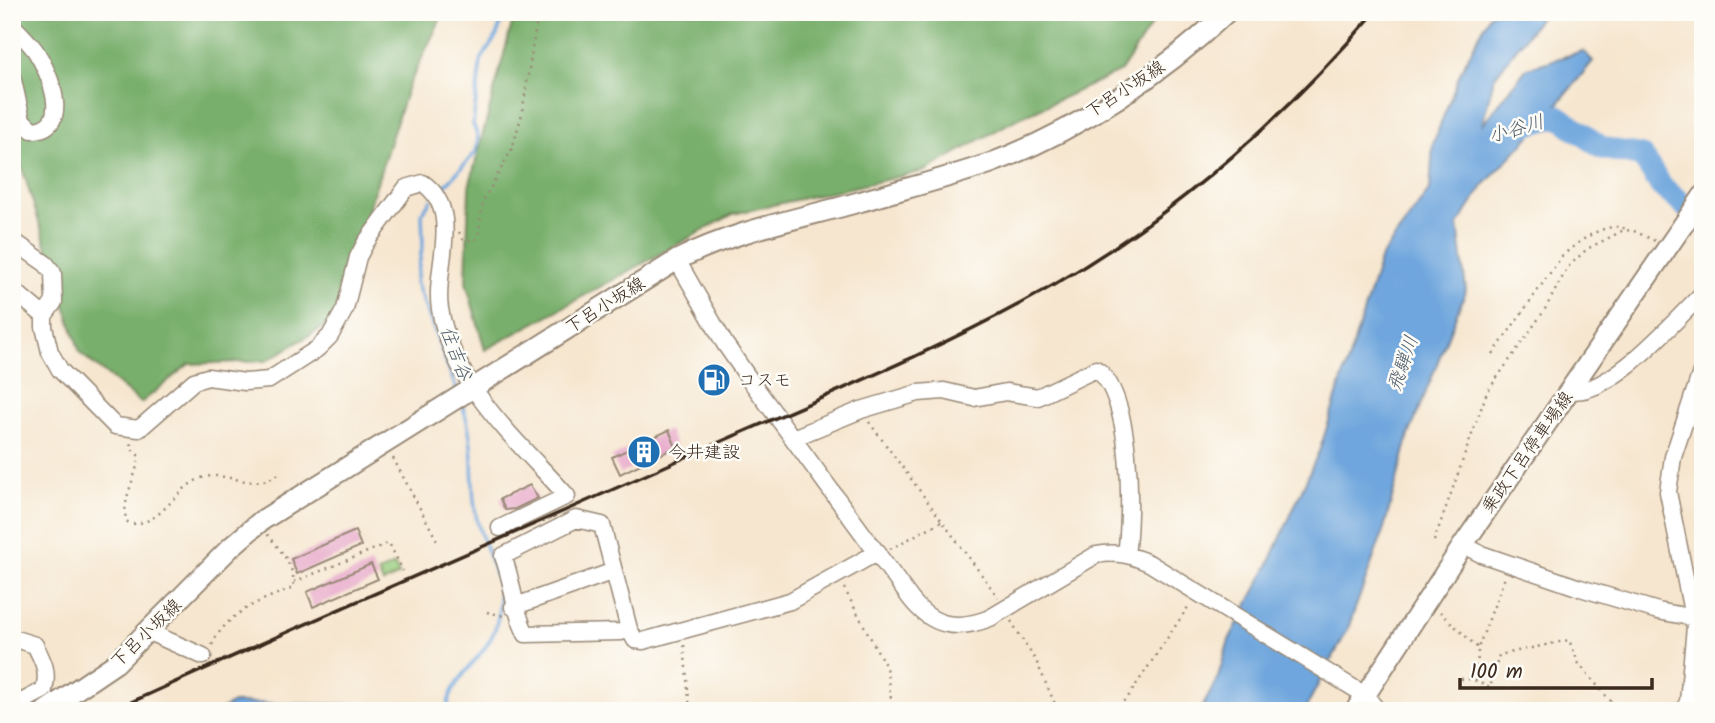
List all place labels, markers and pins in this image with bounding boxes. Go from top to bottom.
fuel station icon: コスモ [695,361,733,399]
place label: コスモ [738,367,791,396]
building icon: 今井建設 [625,433,663,471]
place label: 今井建設 [668,439,740,468]

